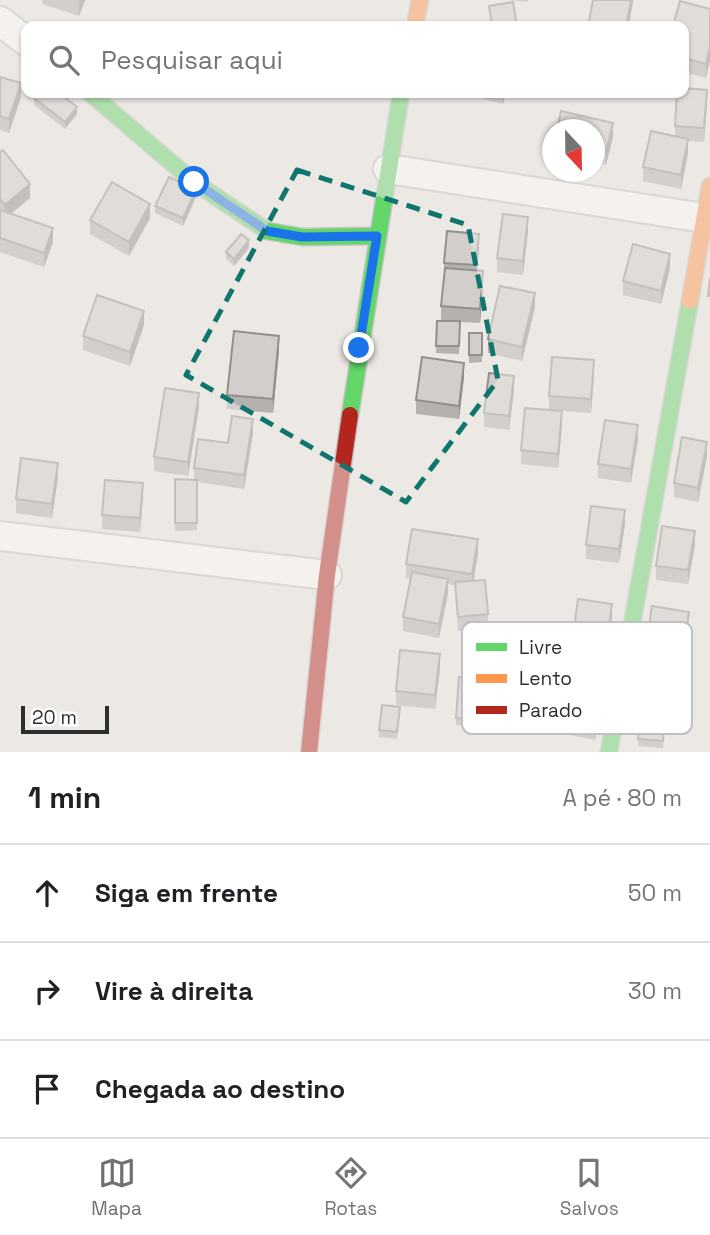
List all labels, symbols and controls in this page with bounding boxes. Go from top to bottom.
search box [21,21,689,98]
icon: search [45,41,83,79]
text: Pesquisar aqui [101,43,283,77]
north arrow [542,119,605,182]
route start [178,166,209,197]
route end [343,332,374,363]
legend [462,622,692,734]
text: Livre [519,635,562,660]
text: Lento [519,666,572,691]
text: Parado [519,698,583,723]
scale bar [21,703,108,735]
text: 20 m [32,705,77,730]
text: 1 min [28,778,101,817]
text: A pé · 80 m [563,783,682,813]
icon: ahead [28,874,66,912]
text: Siga em frente [95,876,278,910]
text: 50 m [628,878,682,908]
icon: right [28,972,66,1010]
text: Vire à direita [95,974,253,1008]
text: 30 m [628,976,682,1006]
icon: arrive [28,1070,66,1108]
text: Chegada ao destino [95,1072,345,1106]
tab: Mapa [91,1154,142,1221]
tab: Rotas [324,1154,377,1221]
tab: Salvos [560,1154,619,1221]

